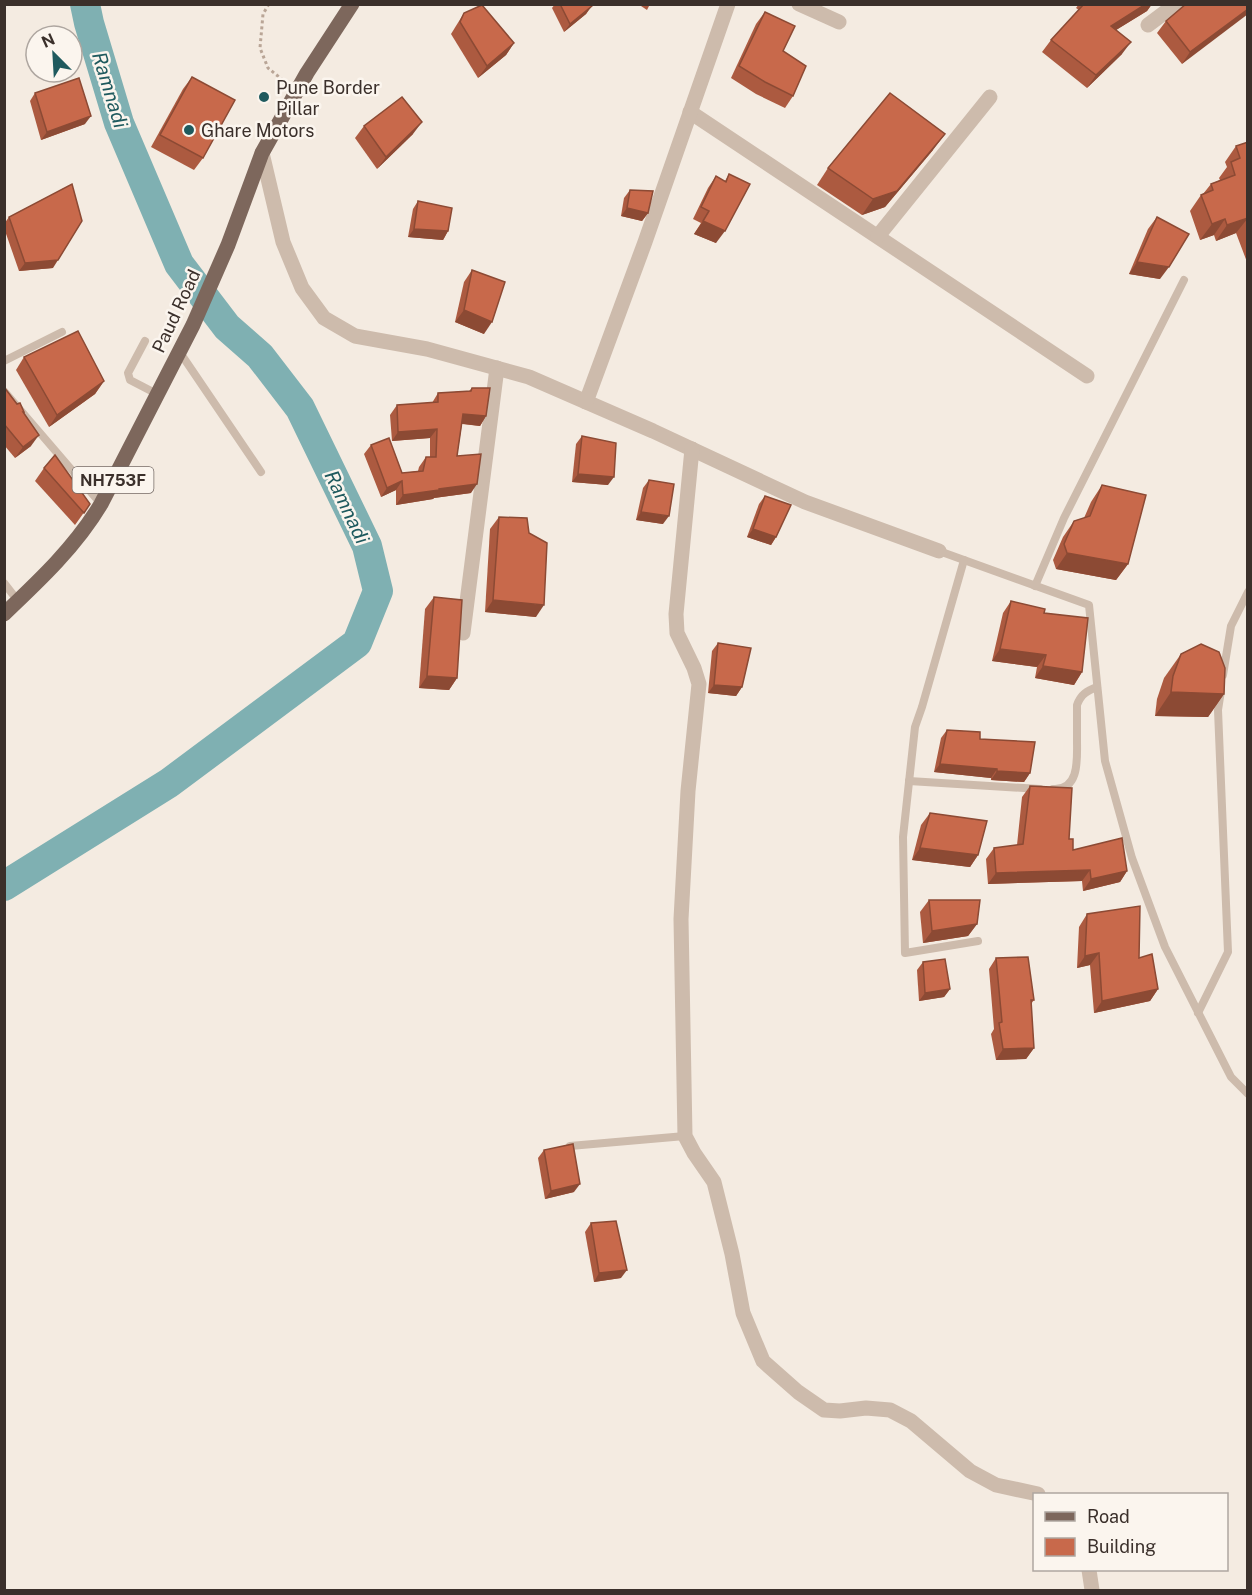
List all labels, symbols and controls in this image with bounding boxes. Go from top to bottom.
north arrow [24,24,84,84]
text: N [39,30,58,52]
water label: Ramnadi [87,49,133,131]
place label: Pune Border Pillar [276,77,380,119]
marker: Pune Border Pillar [257,90,271,104]
place label: Ghare Motors [201,120,314,141]
marker: Ghare Motors [182,123,196,137]
street label: Paud Road [148,266,204,356]
water label: Ramnadi [320,466,374,548]
road number: NH753F [72,467,154,493]
legend [1033,1493,1228,1571]
text: Road [1087,1506,1130,1527]
text: Building [1087,1536,1156,1557]

